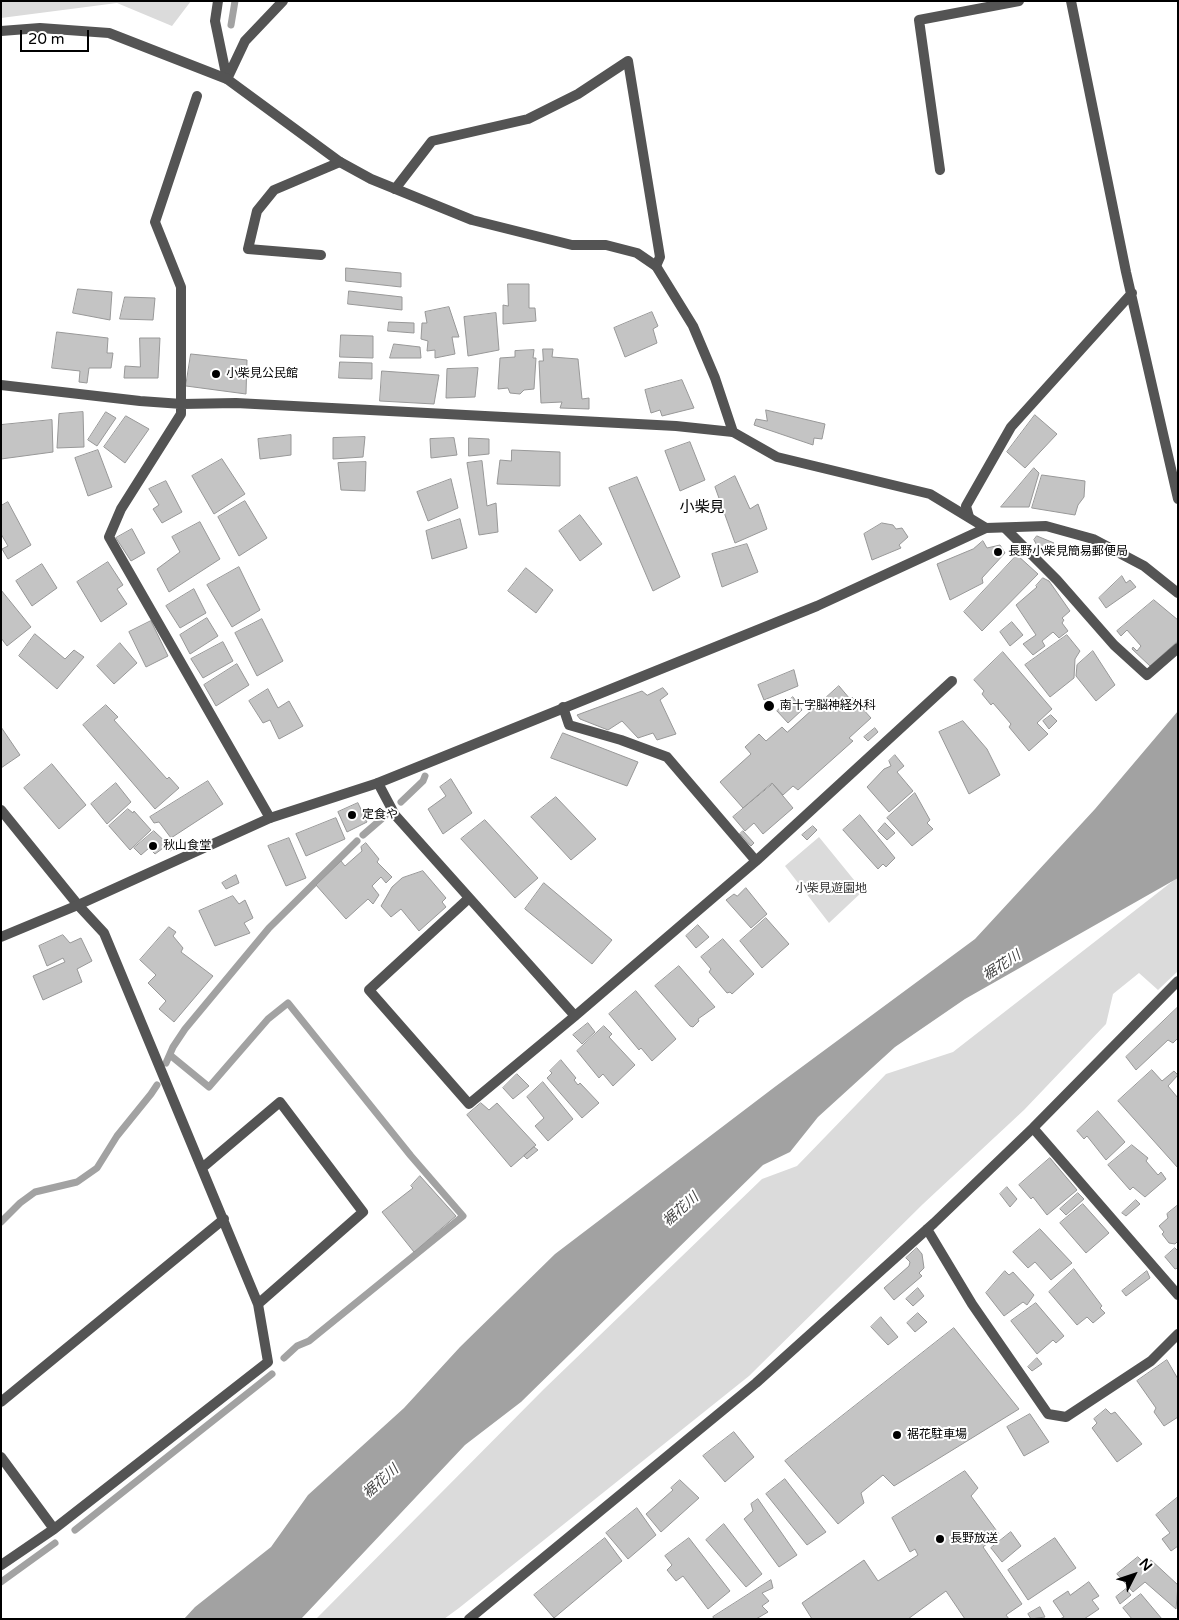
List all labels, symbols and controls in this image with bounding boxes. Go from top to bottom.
scale bar [22,20,91,52]
text: 20 m [28,30,65,48]
place label: 小柴見公民館 [226,367,298,381]
marker: 小柴見公民館 [210,368,222,380]
district label: 小柴見 [680,499,724,517]
place label: 長野小柴見簡易郵便局 [1008,545,1128,559]
marker: 長野小柴見簡易郵便局 [992,546,1004,558]
marker: 南十字脳神経外科 [762,699,776,713]
place label: 南十字脳神経外科 [780,699,876,713]
place label: 定食や [362,808,398,822]
marker: 定食や [346,809,358,821]
place label: 秋山食堂 [163,839,211,853]
marker: 秋山食堂 [147,840,159,852]
park label: 小柴見遊園地 [795,882,867,896]
water label: 裾花川 [980,948,1024,984]
water label: 裾花川 [660,1190,702,1230]
place label: 裾花駐車場 [907,1428,967,1442]
marker: 裾花駐車場 [891,1429,903,1441]
water label: 裾花川 [360,1462,402,1502]
place label: 長野放送 [950,1532,998,1546]
marker: 長野放送 [934,1533,946,1545]
north arrow [1109,1550,1159,1600]
text: N [1136,1555,1156,1575]

